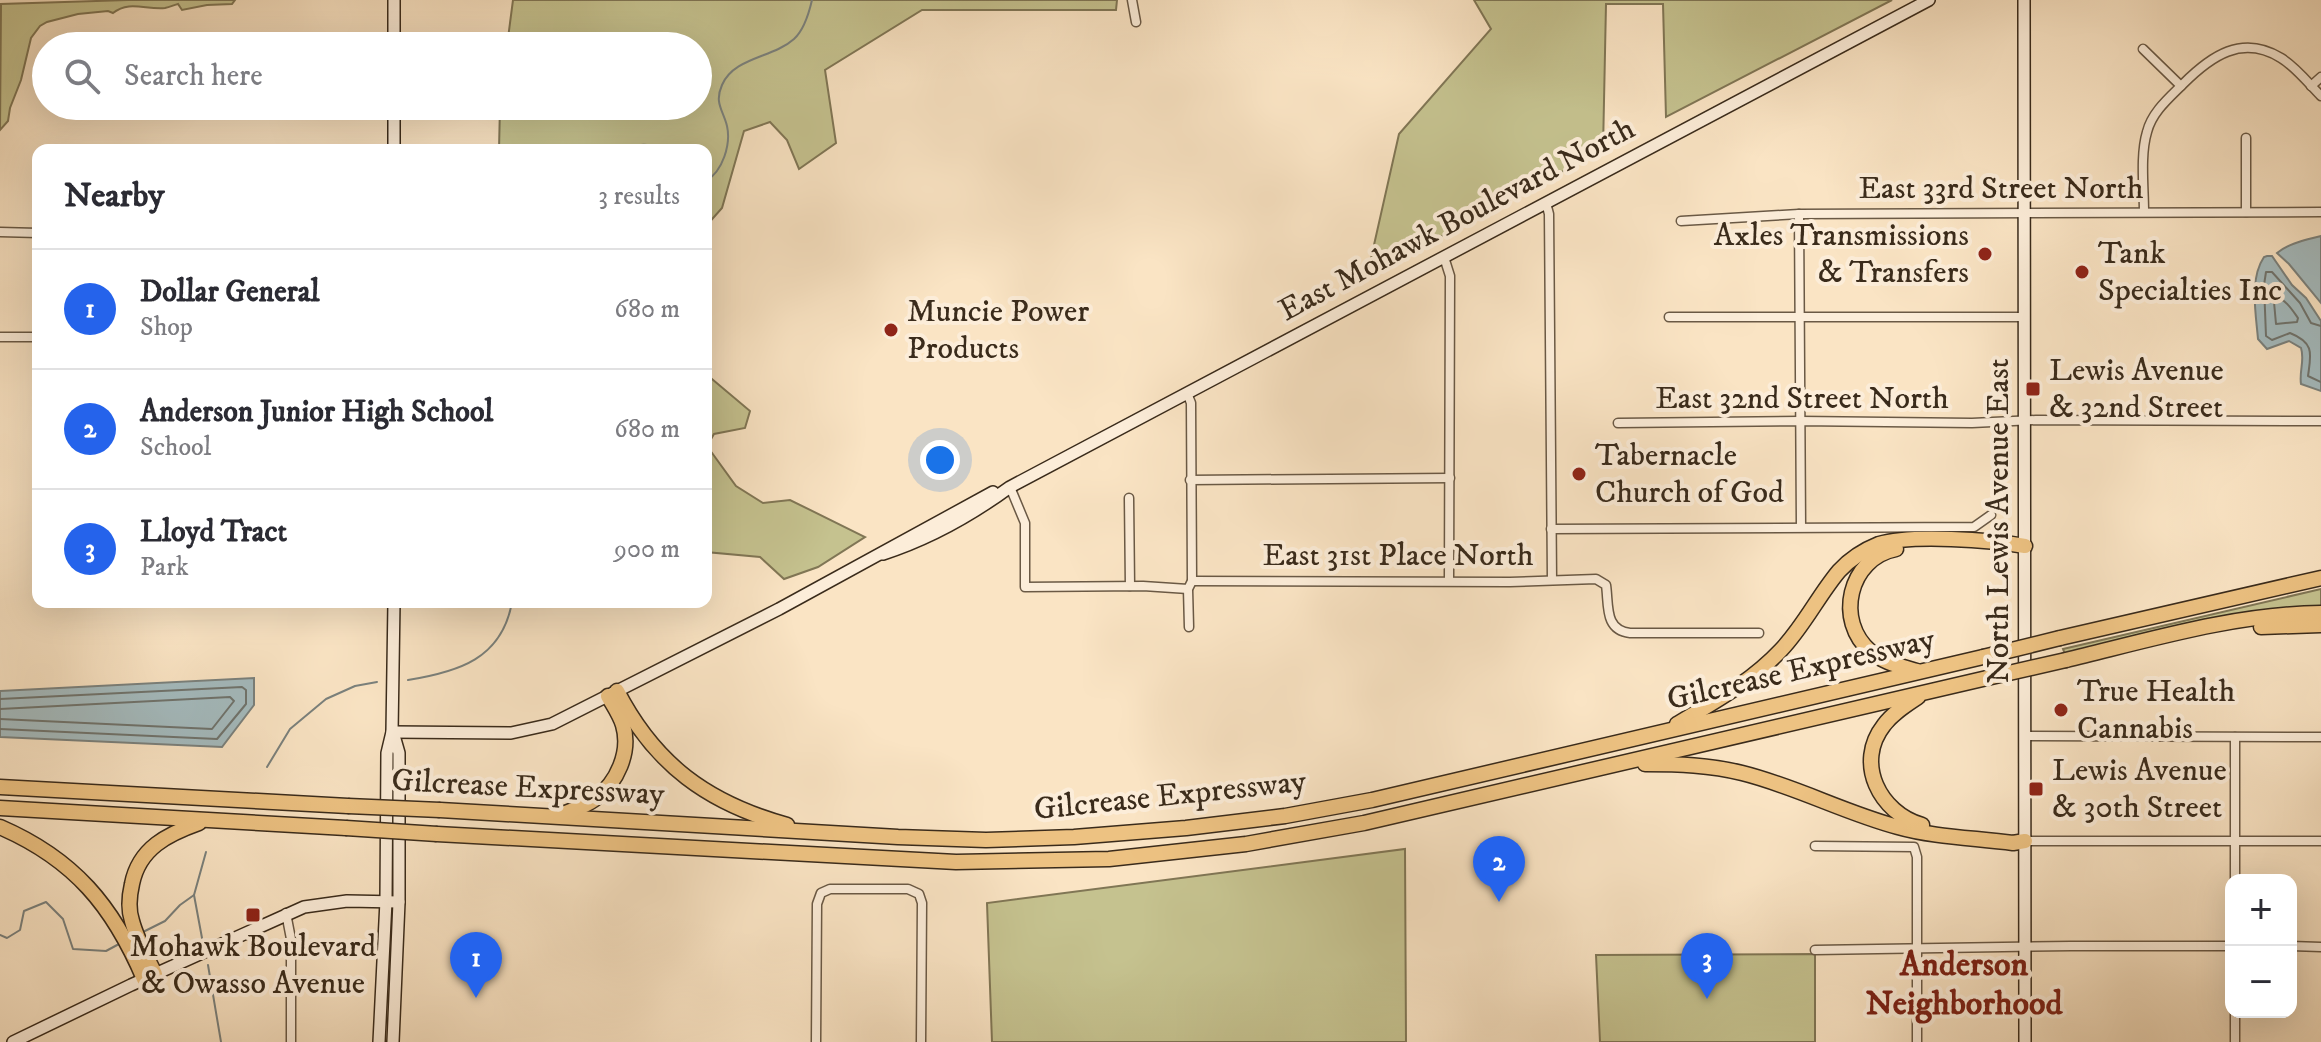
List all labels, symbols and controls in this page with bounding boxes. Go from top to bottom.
search box [32,32,712,120]
icon: search [60,54,104,98]
text: Search here [124,58,263,95]
street label: East Mohawk Boulevard North [1272,109,1642,331]
street label: East 33rd Street North [1858,169,2144,209]
text: Nearby [64,175,165,217]
text: 3 results [598,180,680,213]
place label: Axles Transmissions & Transfers [1714,216,1969,293]
place label: Tank Specialties Inc [2098,234,2282,311]
marker: Axles Transmissions & Transfers [1976,245,1994,263]
marker: Tank Specialties Inc [2073,263,2091,281]
text: Dollar General [140,274,320,311]
place label: Muncie Power Products [907,292,1089,369]
text: 1 [85,293,95,326]
text: 680 m [614,293,680,326]
text: Shop [140,311,193,344]
marker: Muncie Power Products [882,321,900,339]
place label: Lewis Avenue & 32nd Street [2049,351,2224,428]
street label: North Lewis Avenue East [1979,358,2019,684]
street label: East 32nd Street North [1655,379,1949,419]
marker: Lewis Avenue & 32nd Street [2024,380,2042,398]
text: Anderson Junior High School [140,394,493,431]
text: 2 [84,413,96,446]
text: 680 m [614,413,680,446]
text: School [140,431,211,464]
place label: Tabernacle Church of God [1595,436,1784,513]
your location [920,440,960,480]
marker: Tabernacle Church of God [1570,465,1588,483]
text: Lloyd Tract [140,514,287,551]
text: 3 [85,533,95,566]
text: 900 m [614,533,680,566]
street label: East 31st Place North [1262,536,1534,576]
text: Park [140,551,189,584]
street label: Gilcrease Expressway [1663,620,1939,720]
place label: True Health Cannabis [2077,672,2235,749]
marker: True Health Cannabis [2052,701,2070,719]
place label: Lewis Avenue & 30th Street [2052,751,2227,828]
street label: Gilcrease Expressway [390,761,666,815]
street label: Gilcrease Expressway [1032,762,1309,830]
marker: Lewis Avenue & 30th Street [2027,780,2045,798]
pin: 2 [1473,836,1525,902]
map controls [2225,874,2297,1018]
button: + [2225,874,2297,946]
marker: Mohawk Boulevard & Owasso Avenue [244,906,262,924]
place label: Mohawk Boulevard & Owasso Avenue [130,927,376,1004]
pin: 1 [450,932,502,998]
pin: 3 [1681,933,1733,999]
district label: Anderson Neighborhood [1865,944,2064,1025]
button: − [2225,946,2297,1018]

